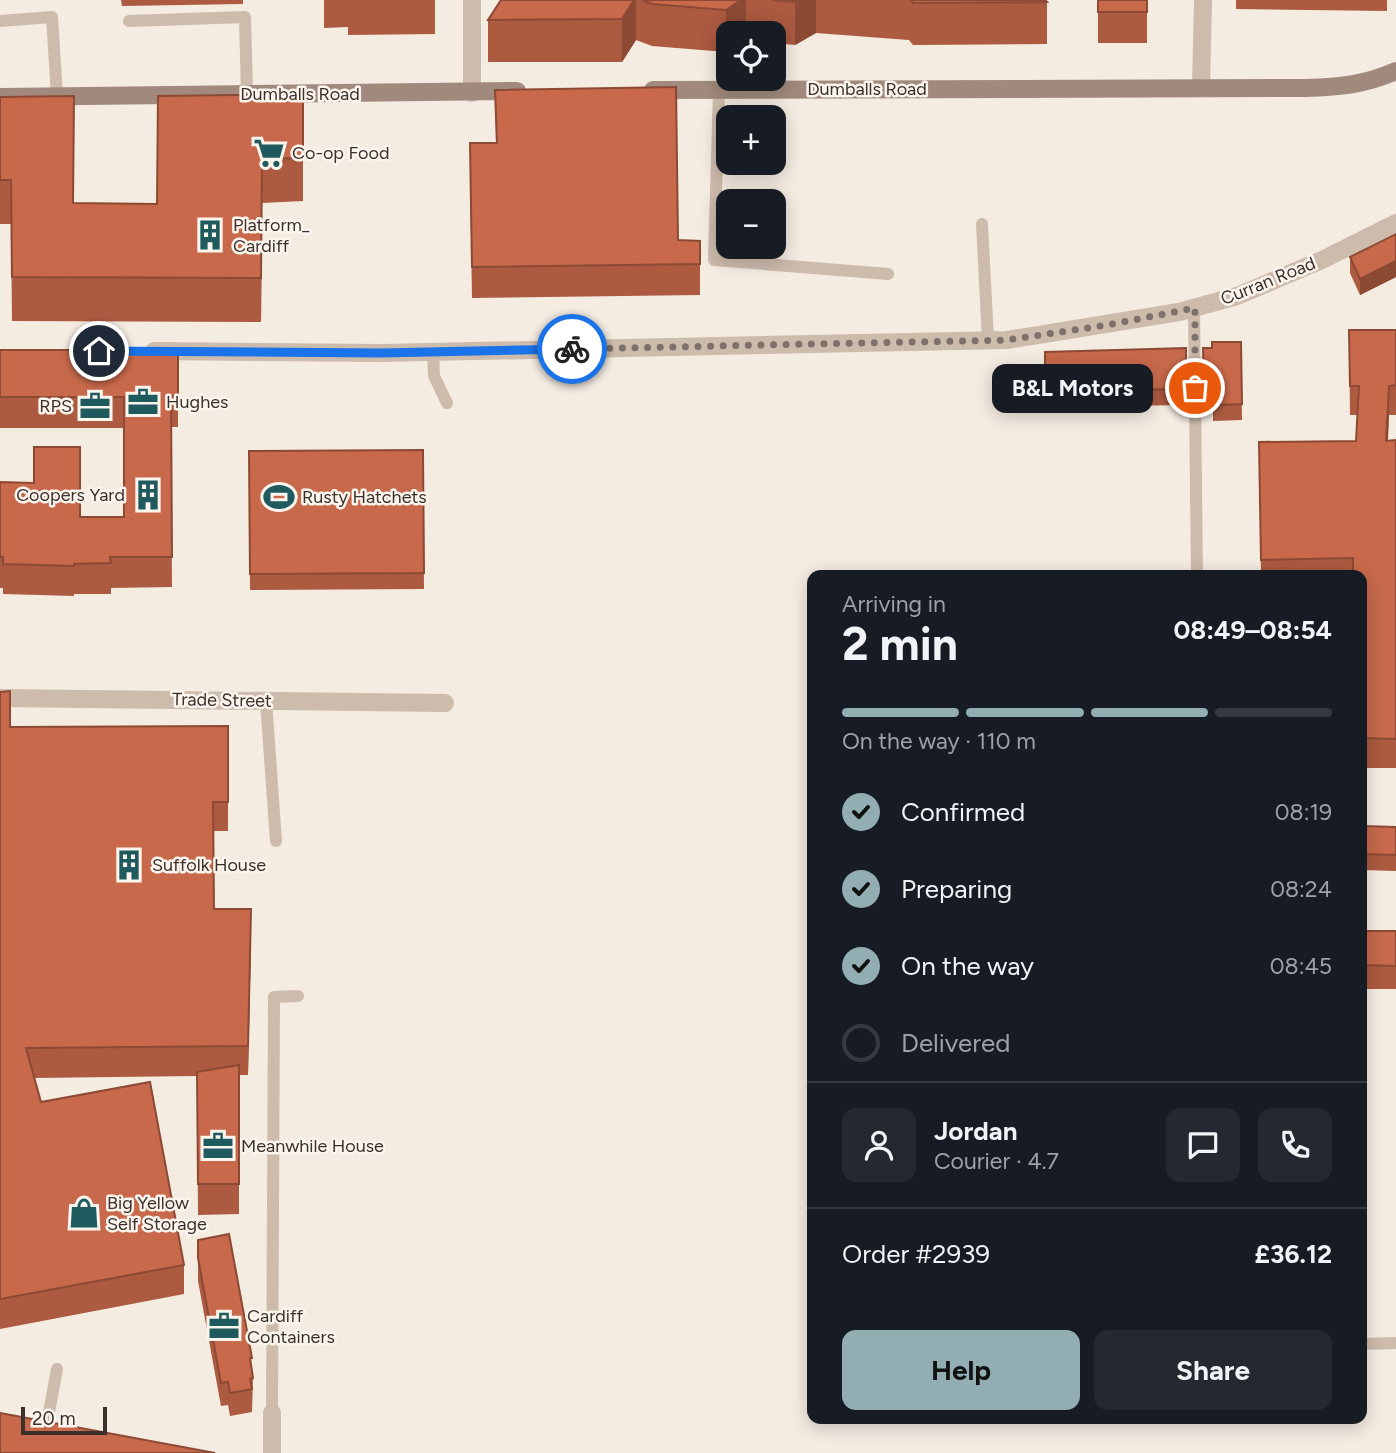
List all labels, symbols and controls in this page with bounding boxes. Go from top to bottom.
map controls [716,21,786,259]
button: locate [716,21,786,91]
street label: Dumballs Road [807,78,927,100]
street label: Dumballs Road [240,83,360,105]
button: + [716,105,786,175]
supermarket icon: Co-op Food [252,136,286,170]
place label: Co-op Food [292,142,390,164]
button: − [716,189,786,259]
place label: Platform_ Cardiff [233,214,310,257]
building icon: Platform_ Cardiff [193,218,227,252]
street label: Curran Road [1217,252,1319,310]
courier [537,314,607,384]
pin [69,321,129,381]
icon: bike [553,330,591,368]
icon: home [80,332,118,370]
pin [1165,358,1225,418]
callout: B&L Motors [992,364,1153,412]
icon: bag [1176,369,1214,407]
text: B&L Motors [1012,374,1133,402]
office icon: Hughes [126,385,160,419]
office icon: RPS [78,389,112,423]
place label: Hughes [166,391,228,413]
place label: RPS [39,395,72,417]
building icon: Coopers Yard [131,478,165,512]
sports icon: Rusty Hatchets [262,480,296,514]
place label: Coopers Yard [16,484,125,506]
place label: Rusty Hatchets [302,486,427,508]
text: Arriving in [842,590,946,618]
text: 08:49–08:54 [1173,614,1332,646]
text: 2 min [842,616,958,672]
street label: Trade Street [172,688,272,712]
text: On the way · 110 m [842,727,1036,755]
icon: check [842,793,880,831]
text: Confirmed [901,796,1025,828]
text: 08:19 [1275,798,1332,826]
building icon: Suffolk House [112,848,146,882]
place label: Suffolk House [152,854,266,876]
icon: check [842,870,880,908]
text: Preparing [901,873,1012,905]
text: 08:24 [1270,875,1332,903]
icon: check [842,947,880,985]
text: On the way [901,950,1034,982]
text: 08:45 [1270,952,1332,980]
text: Delivered [901,1027,1010,1059]
button: person [842,1108,916,1182]
button: chat [1166,1108,1240,1182]
button: phone [1258,1108,1332,1182]
text: Jordan [934,1115,1017,1147]
office icon: Meanwhile House [201,1129,235,1163]
place label: Meanwhile House [241,1135,384,1157]
text: Courier · 4.7 [934,1147,1059,1175]
place label: Big Yellow Self Storage [107,1192,207,1235]
shop icon: Big Yellow Self Storage [67,1196,101,1230]
text: Order #2939 [842,1238,990,1270]
text: £36.12 [1255,1238,1332,1270]
place label: Cardiff Containers [247,1305,335,1348]
office icon: Cardiff Containers [207,1309,241,1343]
button: Help [842,1330,1080,1410]
button: Share [1094,1330,1332,1410]
scale bar [21,1404,107,1436]
text: 20 m [32,1407,76,1430]

